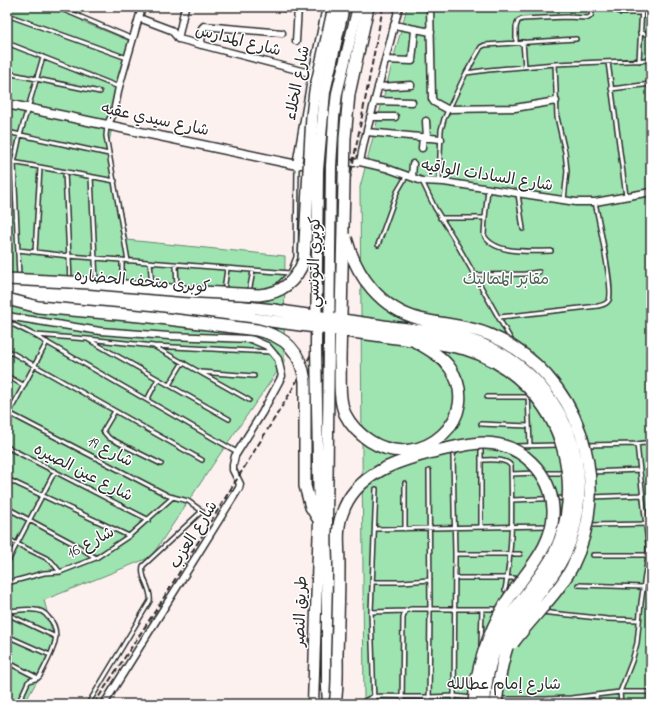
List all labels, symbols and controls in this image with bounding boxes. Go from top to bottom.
street label: شارع المدارس [193,19,283,63]
street label: شارع الخلاء [279,43,317,123]
street label: شارع سيدي عقبه [99,97,211,143]
street label: شارع السادات الواقيه [419,154,555,198]
street label: كوبري التونسي [302,216,329,308]
street label: كوبرى متحف الحضاره [73,264,211,300]
park label: مقابر المماليك [463,268,549,292]
street label: شارع 19 [83,430,137,474]
street label: شارع عين الصيره [29,438,137,508]
street label: شارع العزب [164,496,224,574]
street label: شارع 16 [63,520,119,566]
street label: طريق النصر [288,575,314,649]
street label: شارع إمام عطالله [447,673,561,697]

